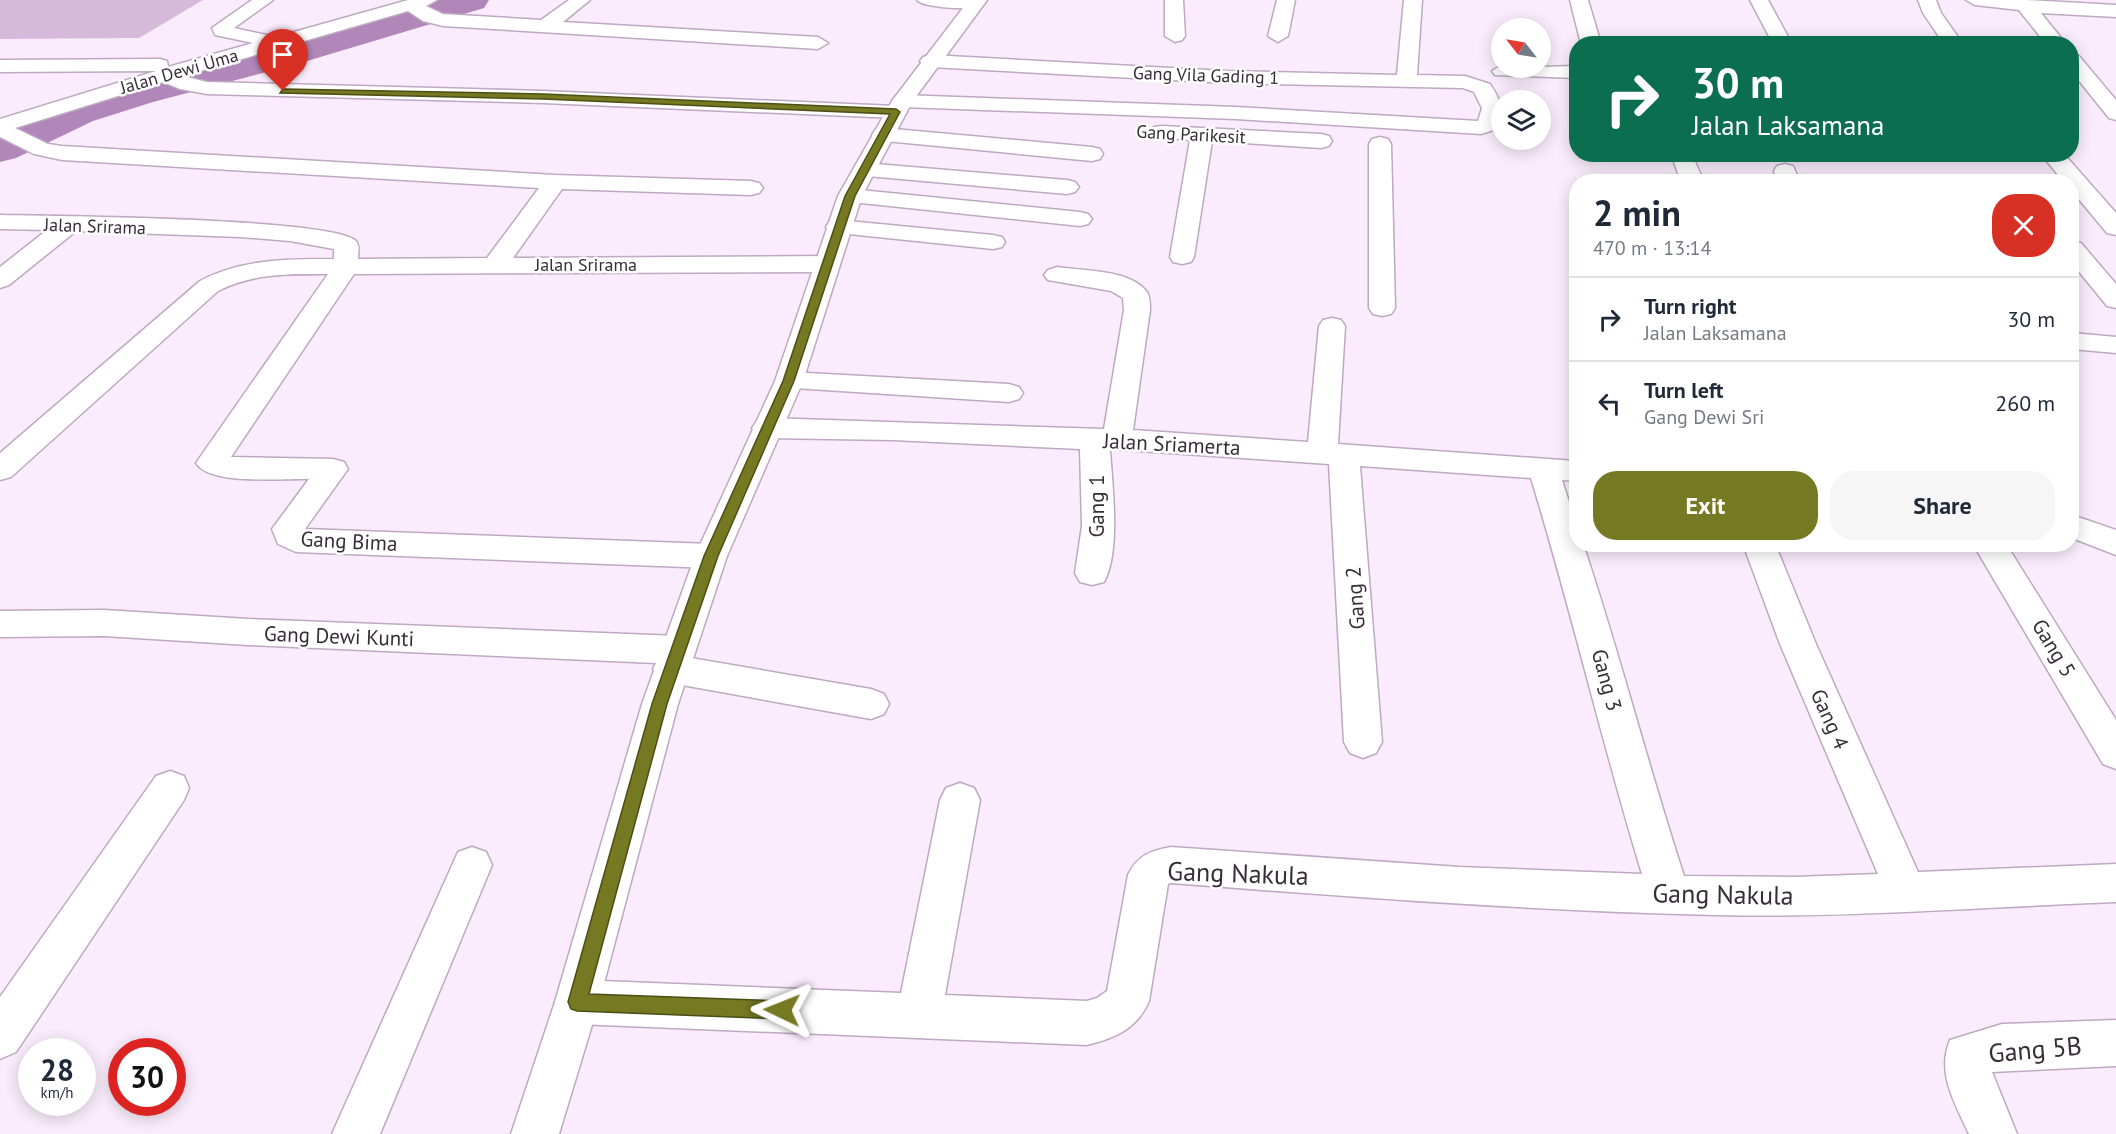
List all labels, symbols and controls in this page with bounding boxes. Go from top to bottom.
north arrow [1491,18,1551,78]
map controls [1491,18,1551,150]
pin [257,29,308,91]
icon: arrive [266,38,299,71]
street label: Jalan Dewi Uma [116,43,241,99]
text: 30 m [1692,55,1784,110]
icon: right [1593,60,1671,138]
street label: Gang Vila Gading 1 [1132,61,1280,89]
button: layers [1491,90,1551,150]
text: Jalan Laksamana [1692,108,1884,142]
street label: Gang Parikesit [1136,120,1246,148]
text: 2 min [1593,189,1681,236]
button: close [1992,194,2055,257]
street label: Jalan Srirama [43,213,146,239]
text: 470 m · 13:14 [1593,235,1711,261]
street label: Jalan Srirama [534,253,637,276]
text: Turn right [1644,292,1736,320]
icon: right [1593,303,1626,336]
text: 30 m [2007,305,2055,333]
text: Jalan Laksamana [1644,320,1787,346]
text: Turn left [1644,376,1724,404]
icon: left [1593,387,1626,420]
text: 260 m [1995,389,2055,417]
text: Gang Dewi Sri [1644,404,1764,430]
street label: Jalan Sriamerta [1102,427,1241,461]
button: Exit [1593,471,1818,540]
button: Share [1830,471,2055,540]
street label: Gang 1 [1083,474,1110,538]
street label: Gang Bima [300,525,398,557]
street label: Gang 2 [1339,566,1371,630]
street label: Gang 5 [2026,614,2082,682]
street label: Gang Dewi Kunti [263,620,415,652]
street label: Gang 3 [1586,646,1628,714]
street label: Gang 4 [1805,685,1855,753]
street label: Gang Nakula [1167,854,1309,892]
street label: Gang Nakula [1652,876,1794,912]
position arrow [750,978,814,1042]
street label: Gang 5B [1987,1028,2083,1070]
speed limit sign: 30 [108,1038,186,1116]
text: 28 [40,1050,74,1089]
text: km/h [41,1083,73,1102]

